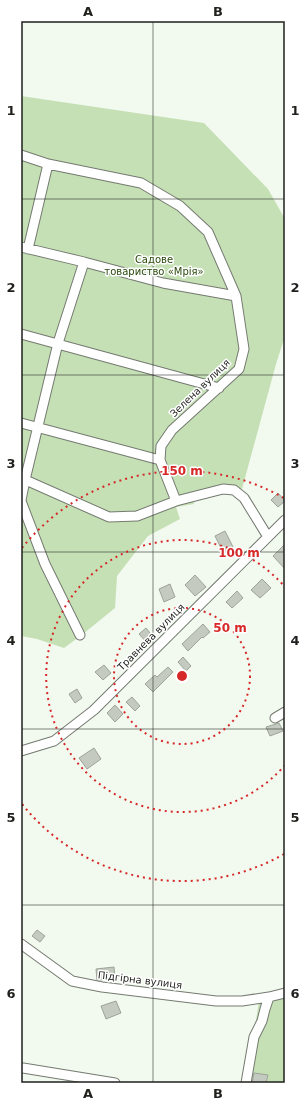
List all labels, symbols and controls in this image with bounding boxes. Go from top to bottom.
text: A [83,4,93,19]
text: B [213,4,223,19]
text: 1 [6,103,16,118]
text: 1 [290,103,300,118]
park label: Садове товариство «Мрія» [104,254,204,277]
text: 2 [6,280,16,295]
text: 2 [290,280,300,295]
street label: Зелена вулиця [168,357,232,419]
text: 3 [6,456,16,471]
text: 3 [290,456,300,471]
text: 150 m [161,464,203,478]
text: 100 m [218,546,260,560]
street label: Травнева вулиця [115,601,187,673]
text: 50 m [213,621,247,635]
text: 4 [6,633,16,648]
text: 4 [290,633,300,648]
centre of rings [175,669,189,683]
text: 5 [6,810,16,825]
text: 5 [290,810,300,825]
street label: Підгірна вулиця [97,969,183,991]
text: 6 [6,986,16,1001]
text: 6 [290,986,300,1001]
text: A [83,1086,93,1101]
text: B [213,1086,223,1101]

